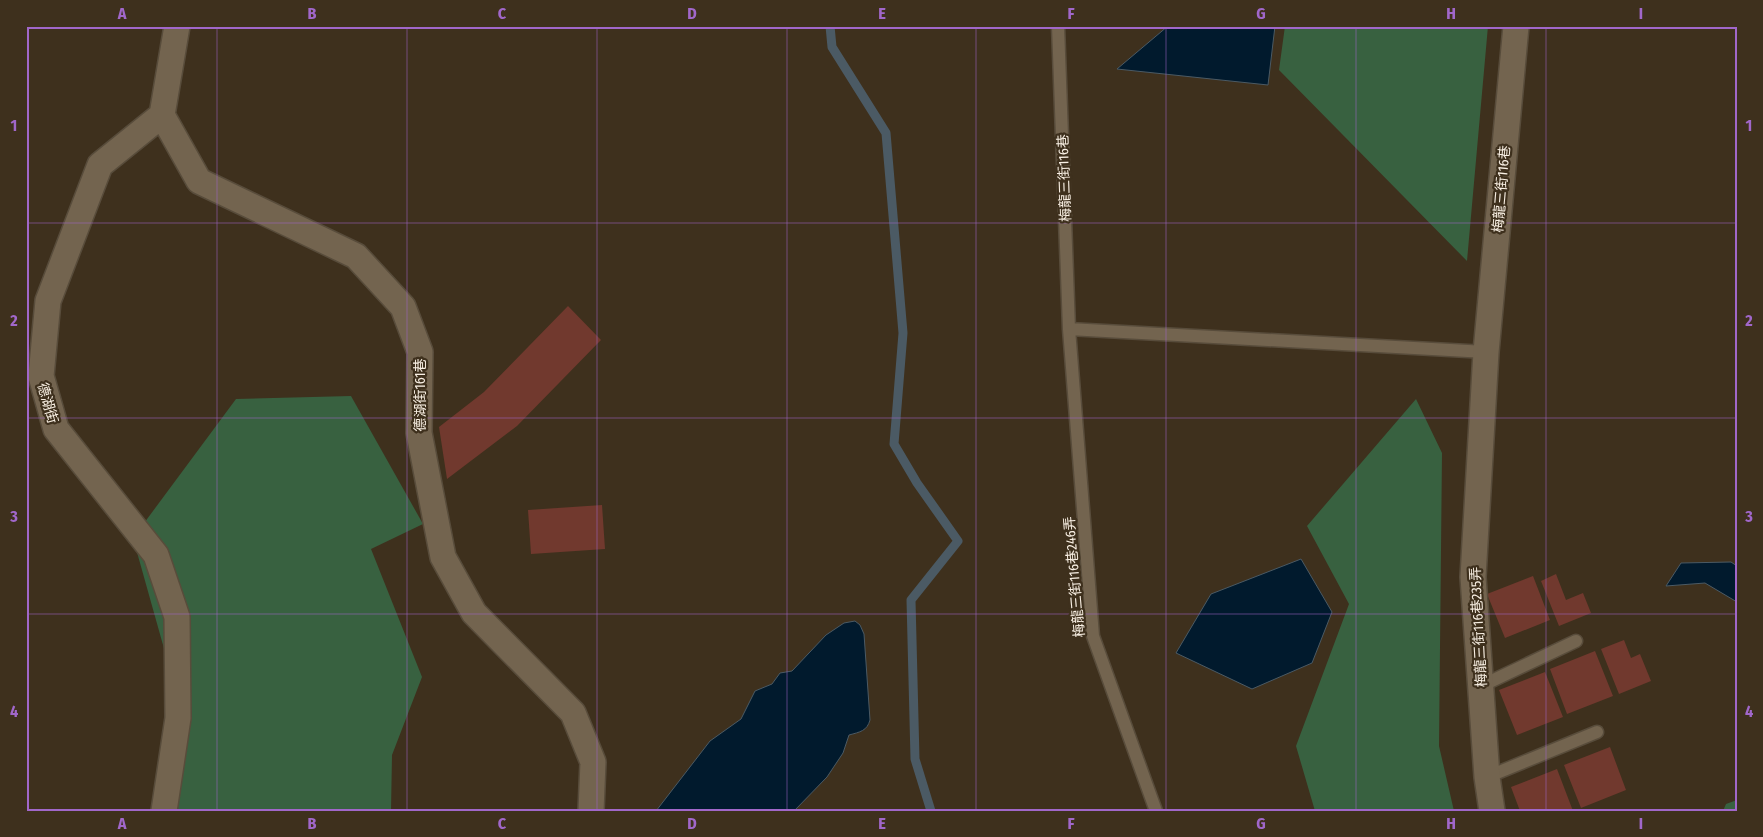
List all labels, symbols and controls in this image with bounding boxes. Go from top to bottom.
text: A [117,4,127,23]
text: B [308,4,317,23]
text: C [498,4,507,23]
text: D [687,4,697,23]
text: E [878,4,886,23]
text: F [1067,4,1075,23]
text: G [1256,4,1266,23]
text: H [1446,4,1456,23]
text: I [1639,4,1643,23]
text: 1 [11,116,17,135]
text: 1 [1746,116,1752,135]
street label: 梅龍三街116巷 [1054,134,1075,222]
street label: 梅龍三街116巷 [1489,145,1514,233]
text: 2 [9,311,18,330]
text: 2 [1744,311,1753,330]
street label: 德湖街161巷 [412,358,429,432]
street label: 德湖街 [34,381,61,426]
text: 3 [9,507,18,526]
text: 3 [1744,507,1753,526]
street label: 梅龍三街116巷246弄 [1061,516,1088,638]
street label: 梅龍三街116巷235弄 [1467,566,1490,688]
text: 4 [10,702,18,721]
text: 4 [1745,702,1753,721]
text: A [117,814,127,833]
text: B [308,814,317,833]
text: C [498,814,507,833]
text: D [687,814,697,833]
text: E [878,814,886,833]
text: F [1067,814,1075,833]
text: G [1256,814,1266,833]
text: H [1446,814,1456,833]
text: I [1639,814,1643,833]

